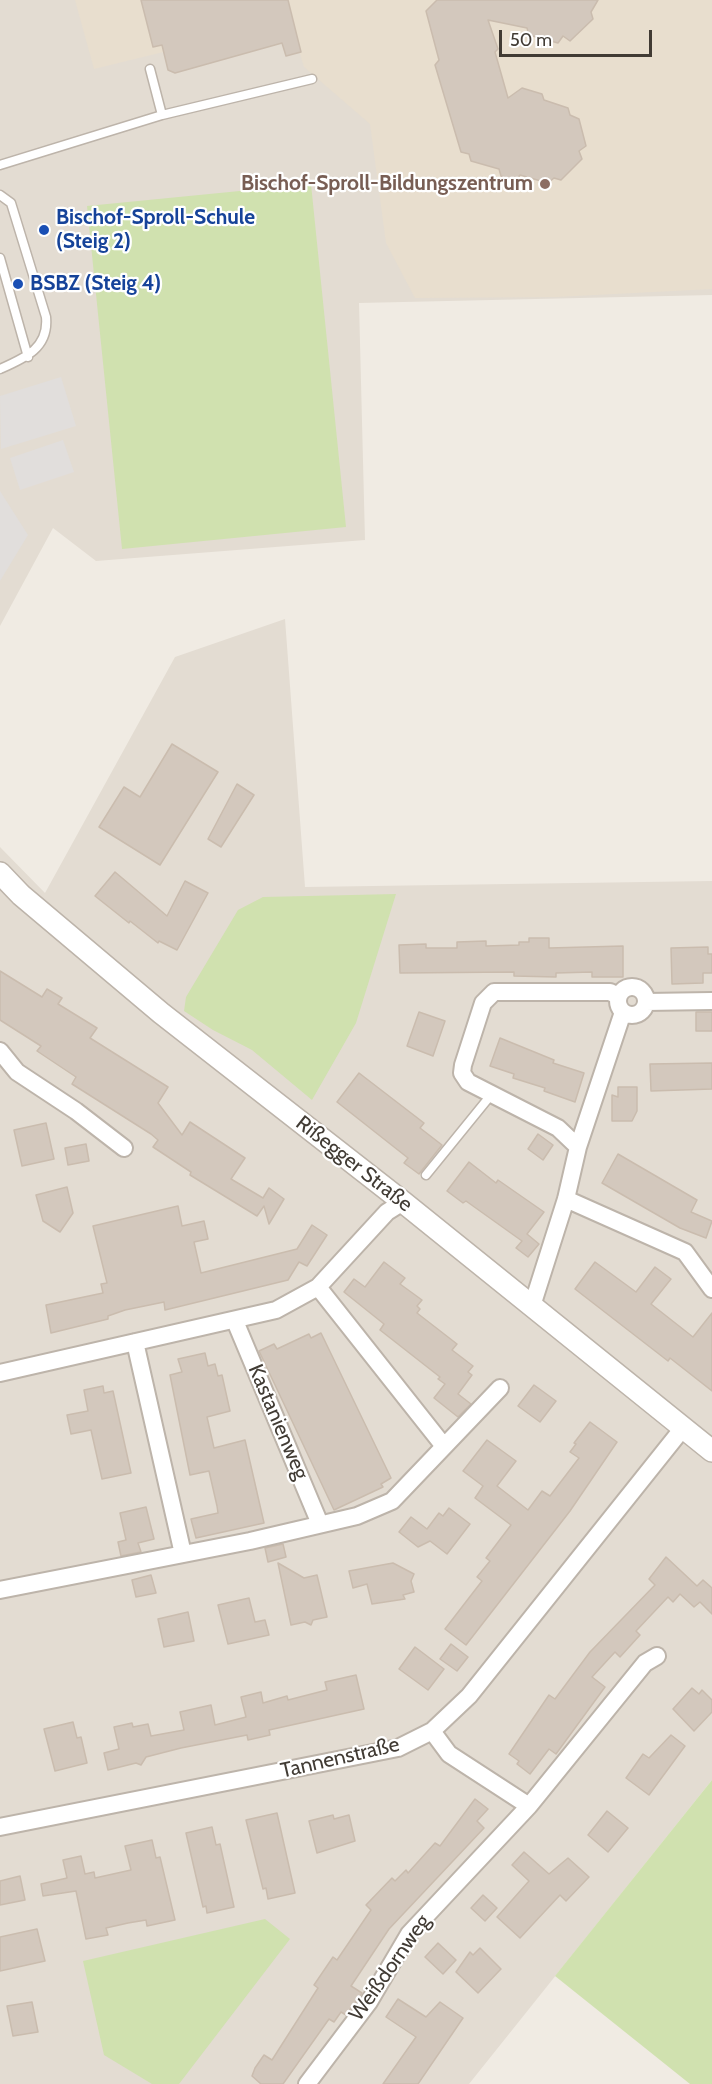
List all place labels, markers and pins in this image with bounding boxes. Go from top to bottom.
place label: Bischof-Sproll-Bildungszentrum [241,171,533,197]
marker: Bischof-Sproll-Bildungszentrum [538,177,552,191]
place label: Bischof-Sproll-Schule (Steig 2) [56,205,255,255]
marker: Bischof-Sproll-Schule (Steig 2) [37,223,51,237]
place label: BSBZ (Steig 4) [30,271,161,297]
marker: BSBZ (Steig 4) [11,277,25,291]

